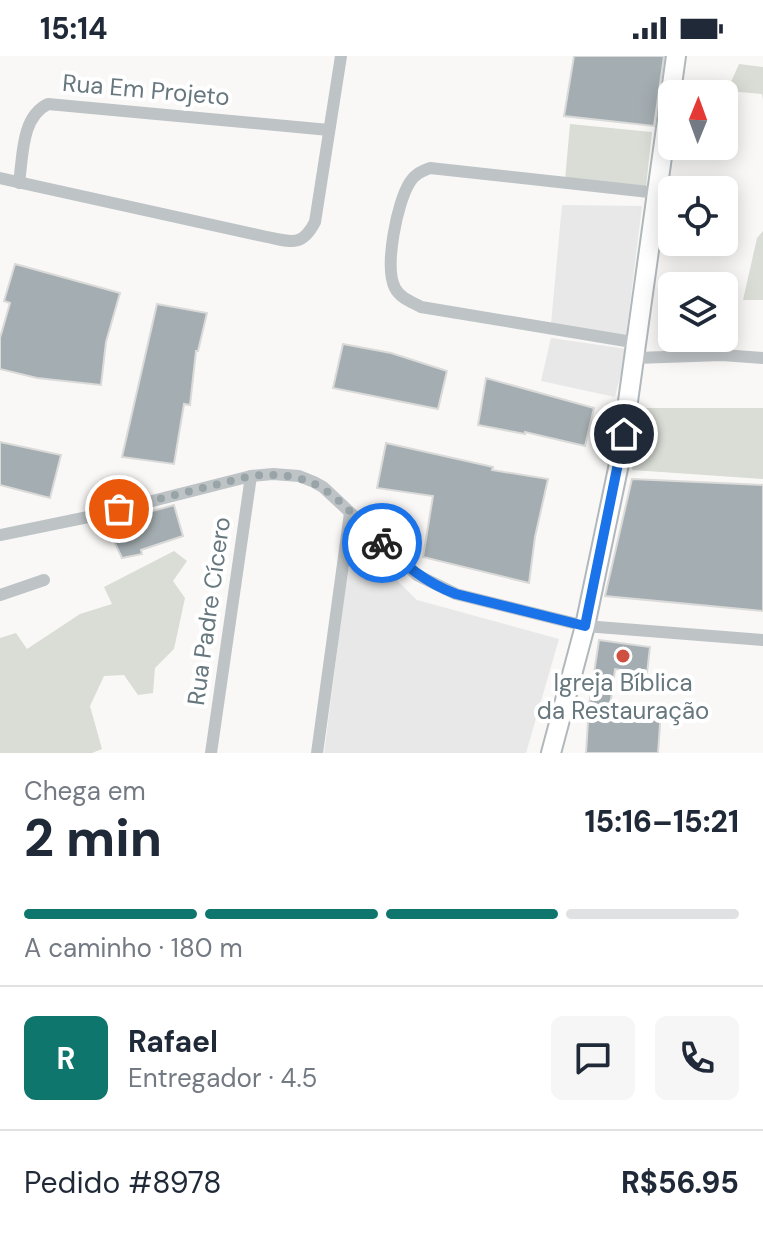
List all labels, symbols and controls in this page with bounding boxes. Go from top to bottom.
text: 15:14 [40,9,108,48]
street label: Rua Em Projeto [61,67,231,112]
north arrow [658,80,738,160]
map controls [658,80,738,352]
button: locate [658,176,738,256]
button: layers [658,272,738,352]
pin [590,400,658,468]
icon: home [602,412,646,456]
pin [85,475,153,543]
icon: bag [97,487,141,531]
courier [342,503,422,583]
street label: Rua Padre Cícero [180,515,237,707]
icon: bike [360,521,404,565]
marker: Igreja Bíblica da Restauração [614,647,632,665]
place label: Igreja Bíblica da Restauração [537,667,709,726]
text: Chega em [24,774,146,808]
text: 15:16–15:21 [584,802,739,841]
text: 2 min [24,804,162,872]
text: A caminho · 180 m [24,931,243,965]
button: chat [551,1016,635,1100]
button: phone [655,1016,739,1100]
text: Rafael [128,1022,218,1061]
text: R [57,1039,75,1078]
text: Entregador · 4.5 [128,1061,317,1095]
text: Pedido #8978 [24,1163,221,1202]
text: R$56.95 [621,1163,739,1202]

